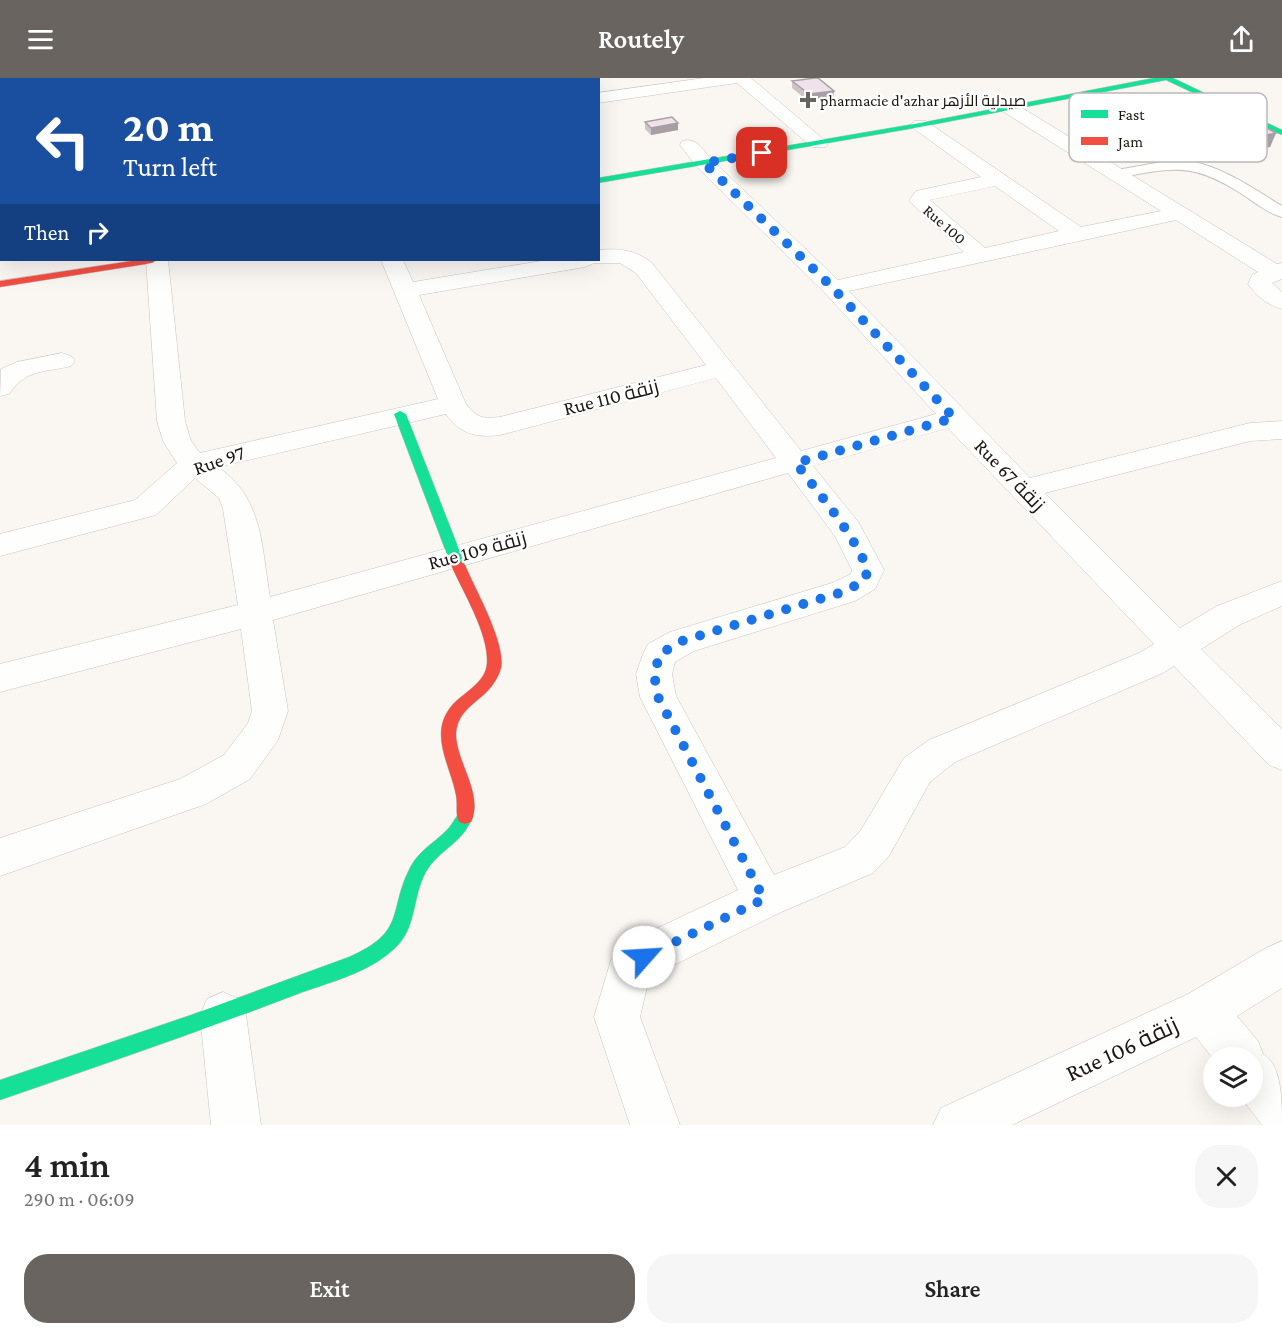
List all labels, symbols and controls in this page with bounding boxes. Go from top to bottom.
icon: menu [24,23,57,56]
icon: share [1225,23,1258,56]
text: Routely [598,24,684,54]
place label: pharmacie d'azhar صيدلية الأزهر [820,92,1026,110]
marker: pharmacie d'azhar صيدلية الأزهر [801,93,815,107]
legend [1069,93,1267,162]
icon: left [24,102,102,180]
text: 20 m [123,103,214,150]
text: Fast [1118,106,1145,123]
pin [736,127,787,178]
text: Jam [1116,133,1143,151]
icon: arrive [745,136,778,169]
text: Turn left [123,152,217,182]
street label: Rue 100 [920,201,969,247]
icon: right [81,216,114,249]
text: Then [24,220,69,245]
street label: Rue 110 زنقة [561,375,661,420]
street label: Rue 67 زنقة [970,435,1050,516]
street label: Rue 97 [190,441,248,479]
street label: Rue 109 زنقة [425,526,529,575]
position arrow [612,925,676,989]
street label: Rue 106 زنقة [1061,1011,1182,1086]
map controls [1203,1047,1263,1107]
button: layers [1203,1047,1263,1107]
text: 4 min [24,1145,110,1185]
button: close [1195,1145,1258,1208]
text: 290 m · 06:09 [24,1188,135,1210]
button: Exit [24,1254,635,1323]
button: Share [647,1254,1258,1323]

